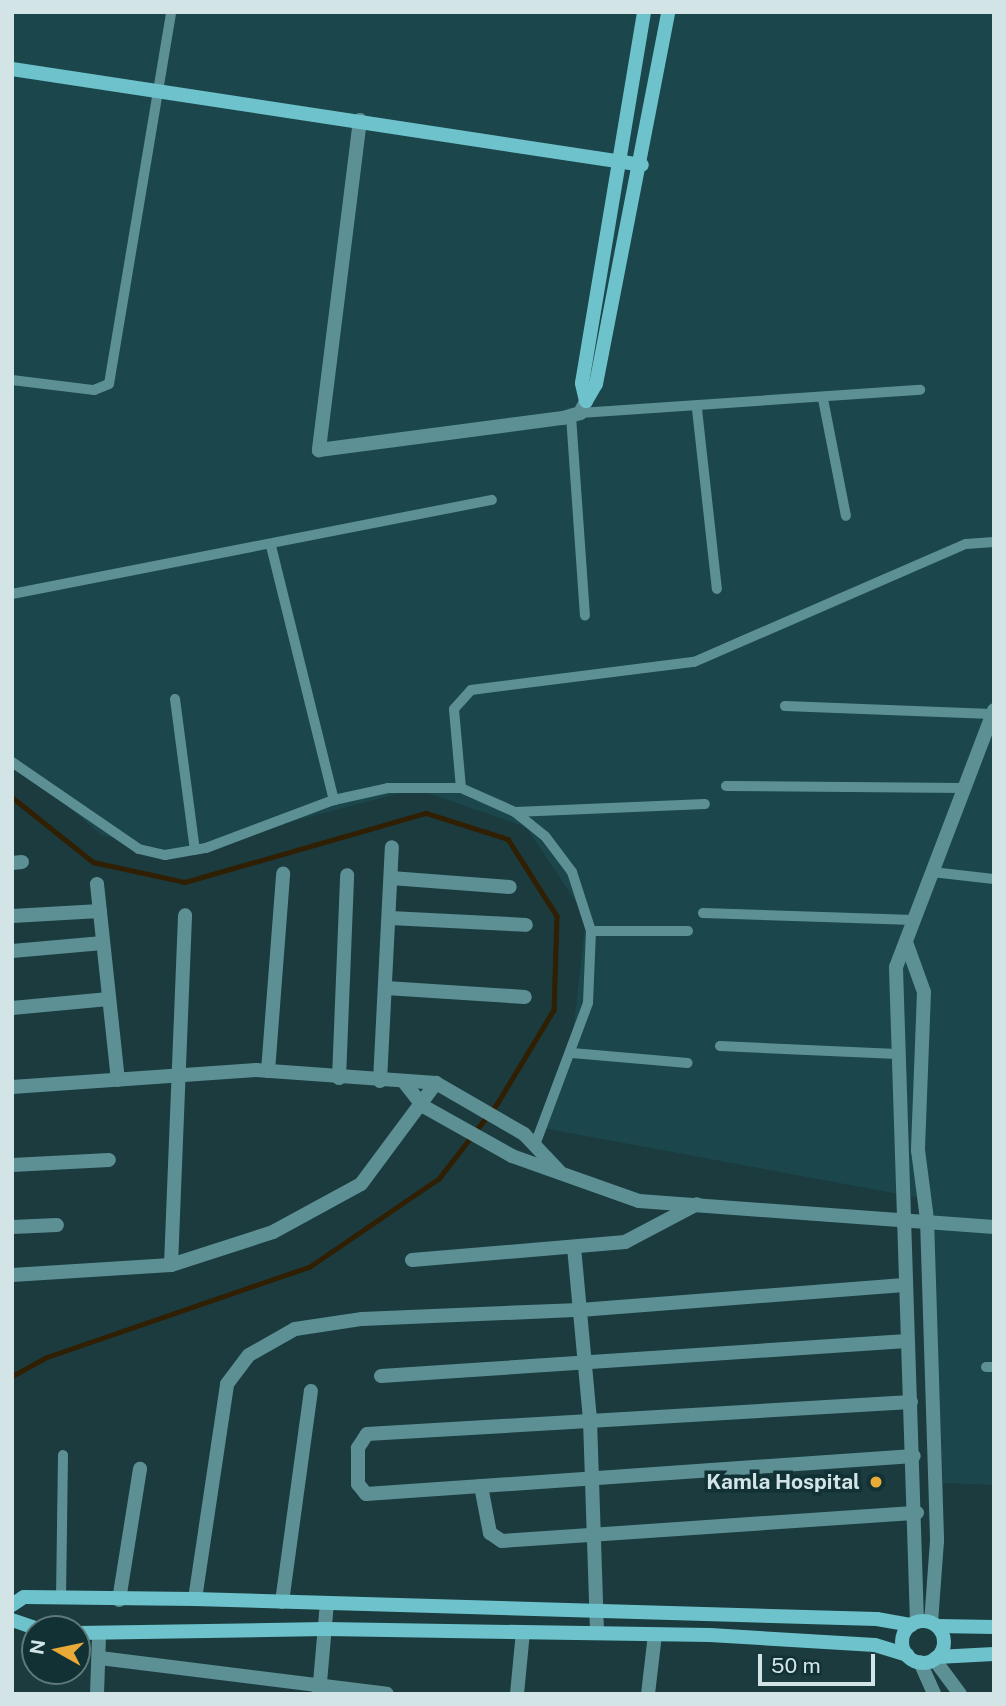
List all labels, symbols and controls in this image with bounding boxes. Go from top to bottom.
place label: Kamla Hospital [706,1469,860,1495]
marker: Kamla Hospital [866,1472,886,1492]
north arrow [21,1615,91,1685]
text: N [25,1638,49,1656]
scale bar [761,1640,878,1684]
text: 50 m [771,1653,821,1678]

